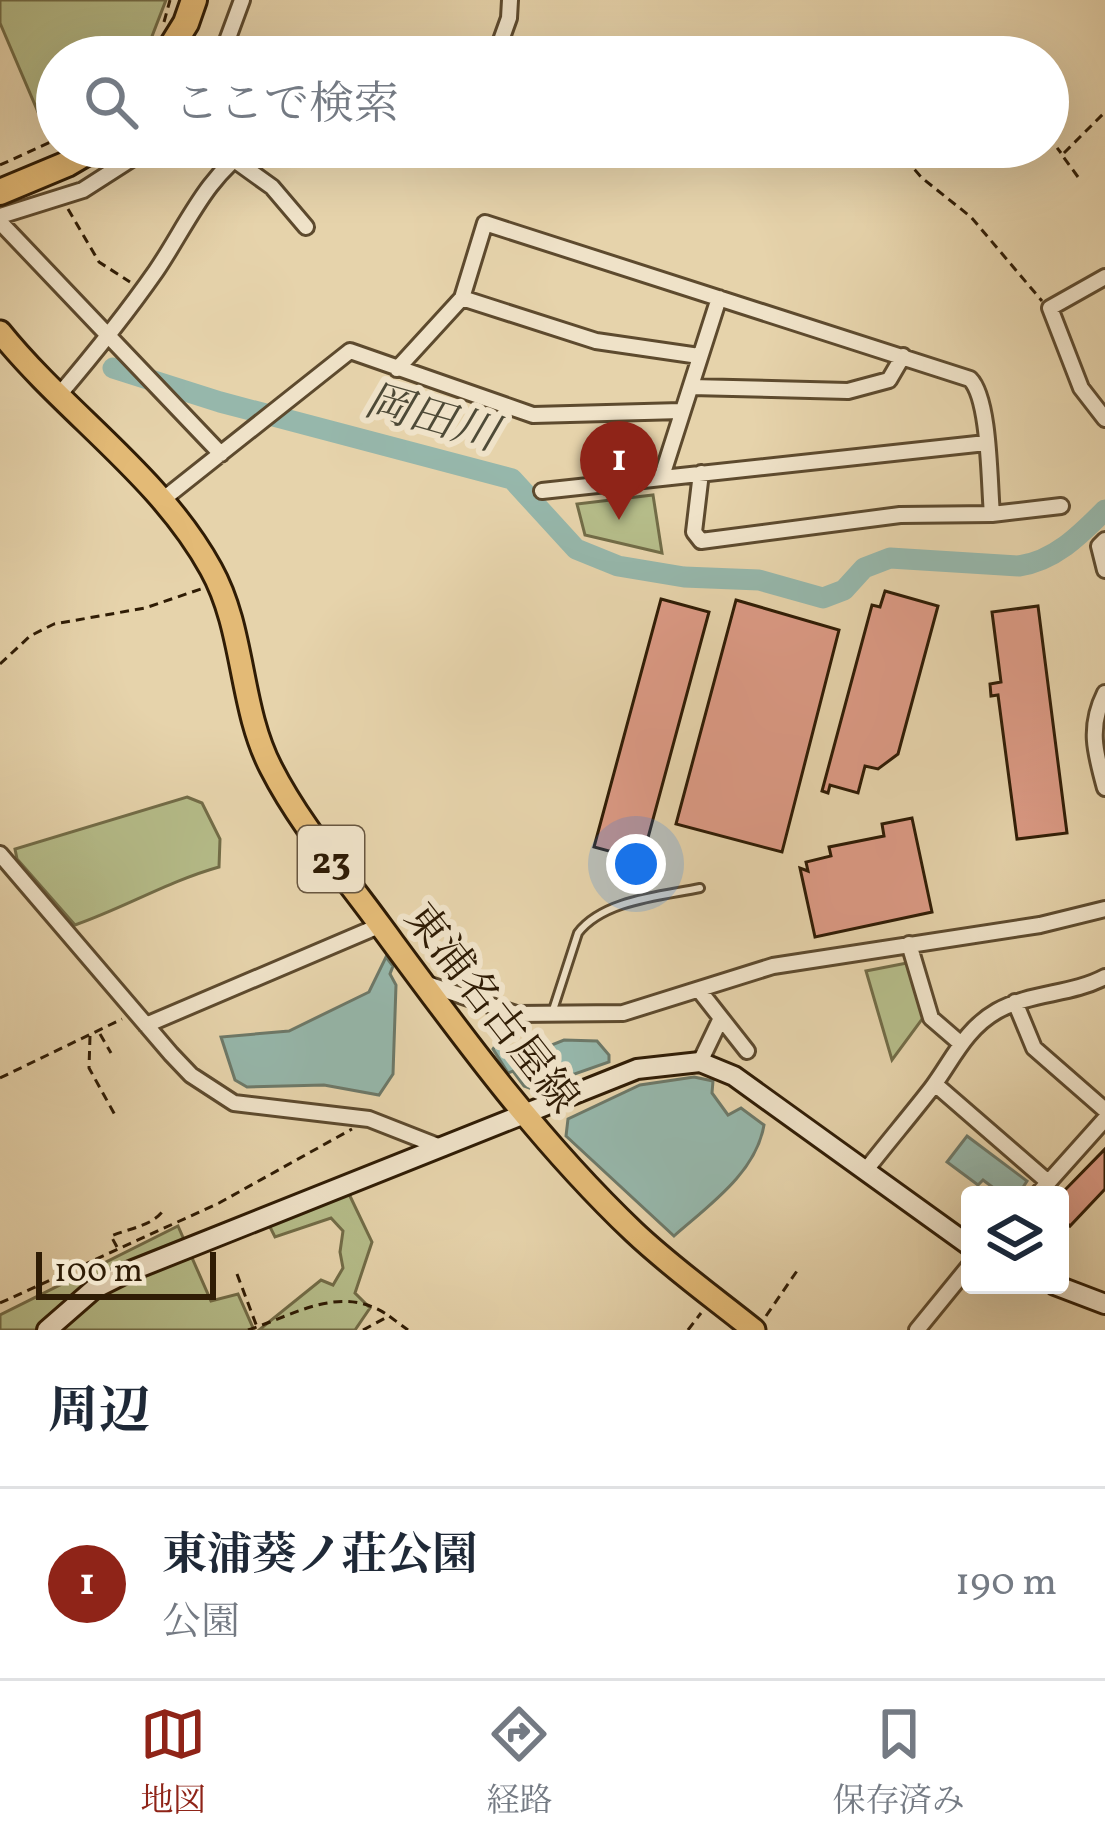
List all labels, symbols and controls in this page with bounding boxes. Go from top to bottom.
search box [36,36,1069,168]
icon: search [78,69,144,135]
text: ここで検索 [174,75,399,138]
water label: 岡田川 [357,371,509,471]
pin: 1 [580,421,658,520]
road number: 23 [298,826,364,892]
your location [606,834,666,894]
street label: 東浦名古屋線 [389,892,590,1127]
map controls [961,1186,1069,1294]
button: layers [961,1186,1069,1294]
scale bar [36,1246,216,1299]
text: 100 m [54,1250,143,1296]
text: 周辺 [48,1378,150,1449]
text: 東浦葵ノ荘公園 [162,1526,477,1589]
text: 1 [79,1557,95,1611]
text: 190 m [955,1557,1057,1611]
text: 公園 [162,1597,240,1651]
tab: 地図 [140,1701,206,1826]
tab: 経路 [486,1701,552,1826]
tab: 保存済み [833,1701,965,1826]

